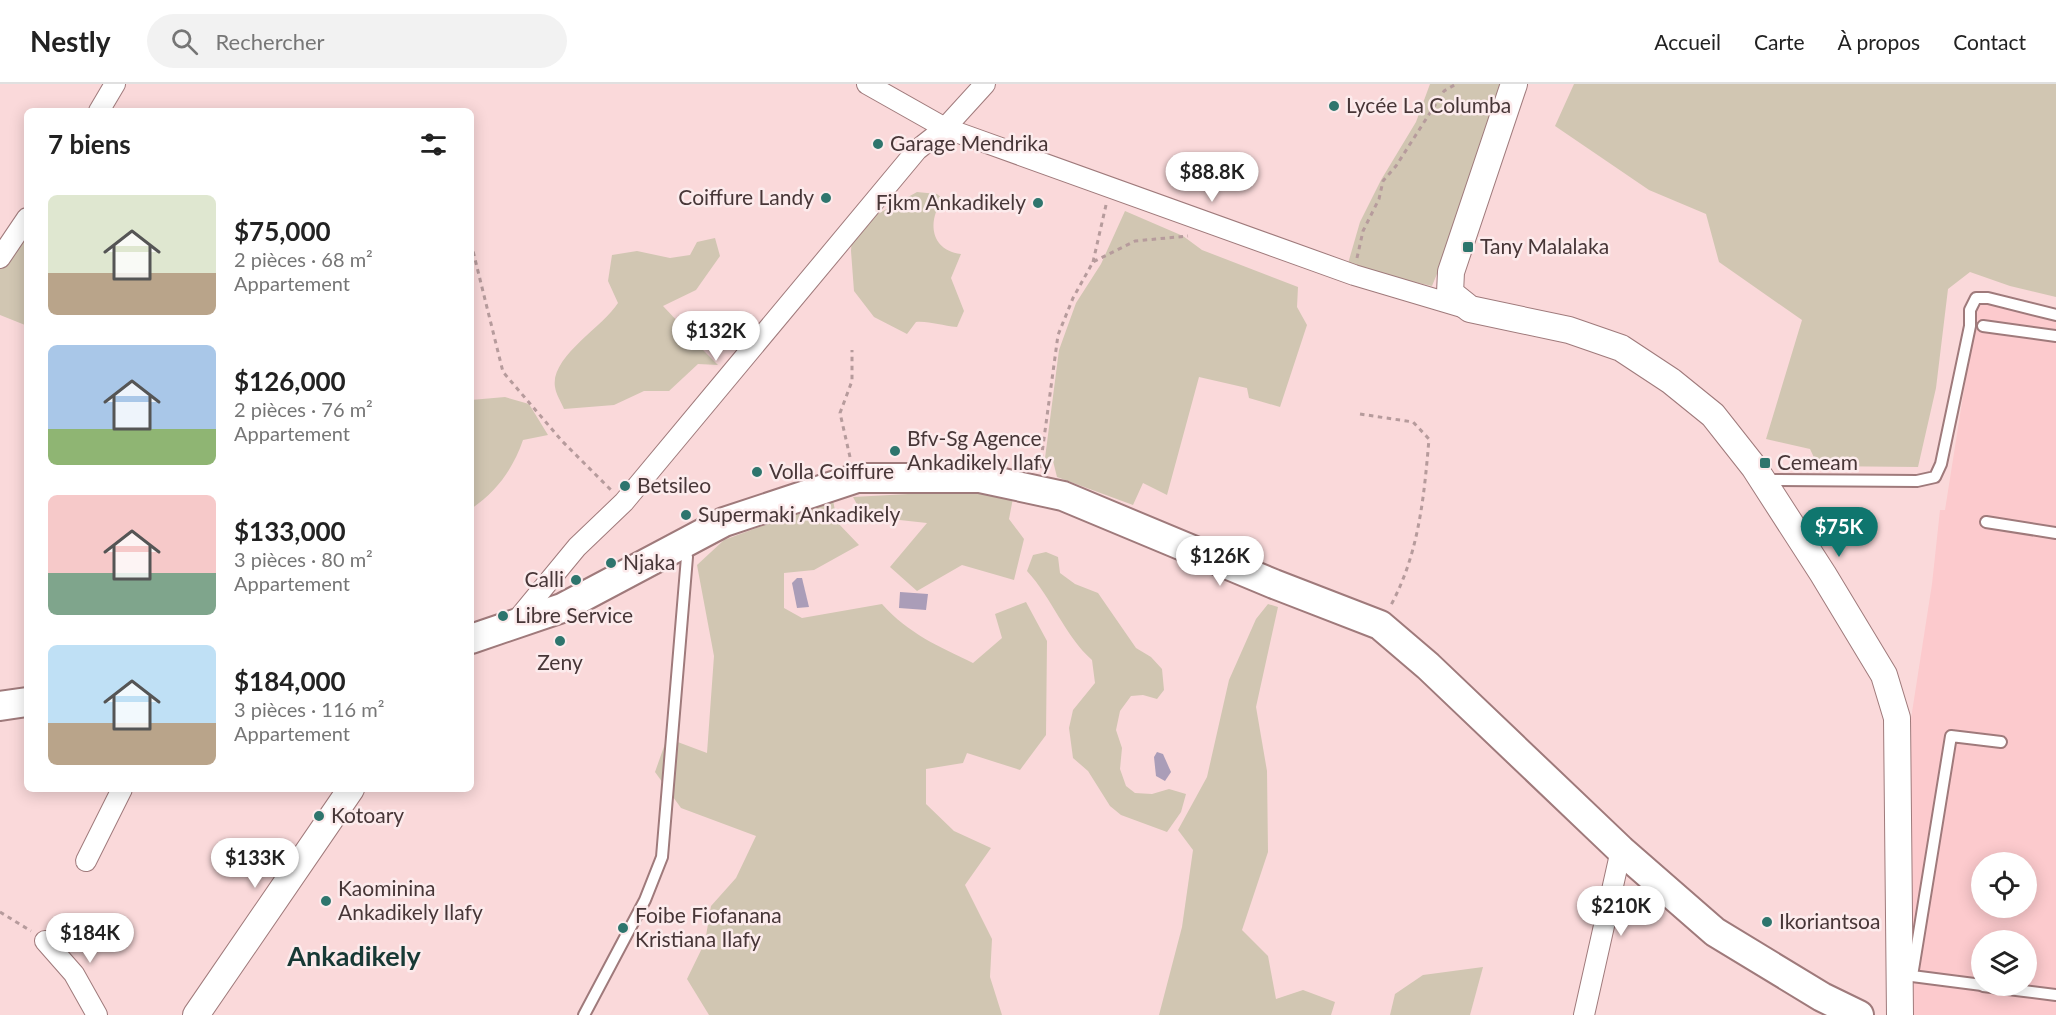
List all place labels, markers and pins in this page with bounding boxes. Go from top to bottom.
place label: Lycée La Columba [1346,92,1511,117]
marker: Lycée La Columba [1327,99,1341,113]
place label: Garage Mendrika [890,130,1048,155]
marker: Garage Mendrika [871,137,885,151]
pin: $88.8K [1163,152,1261,203]
place label: Coiffure Landy [678,184,814,209]
place label: Fjkm Ankadikely [876,189,1026,214]
marker: Coiffure Landy [819,191,833,205]
marker: Fjkm Ankadikely [1031,196,1045,210]
place label: Tany Malalaka [1480,233,1609,258]
marker: Tany Malalaka [1461,240,1475,254]
pin: $132K [674,311,758,362]
place label: Bfv-Sg Agence Ankadikely Ilafy [907,425,1052,474]
marker: Bfv-Sg Agence Ankadikely Ilafy [888,444,902,458]
place label: Cemeam [1777,449,1858,474]
marker: Cemeam [1758,456,1772,470]
place label: Volla Coiffure [769,458,894,483]
marker: Volla Coiffure [750,465,764,479]
place label: Betsileo [637,472,711,497]
marker: Betsileo [618,479,632,493]
place label: Supermaki Ankadikely [698,501,900,526]
pin: $75K [1803,507,1875,558]
marker: Supermaki Ankadikely [679,508,693,522]
pin: $126K [1178,536,1262,587]
place label: Njaka [623,549,675,574]
marker: Njaka [604,556,618,570]
place label: Calli [525,566,564,591]
marker: Calli [569,573,583,587]
place label: Libre Service [515,602,633,627]
marker: Libre Service [496,609,510,623]
marker: Zeny [553,634,567,648]
place label: Zeny [537,649,583,674]
place label: Kotoary [331,802,404,827]
marker: Kotoary [312,809,326,823]
pin: $133K [213,838,297,889]
place label: Kaominina Ankadikely Ilafy [338,875,483,924]
pin: $210K [1579,886,1663,937]
marker: Kaominina Ankadikely Ilafy [319,894,333,908]
place label: Foibe Fiofanana Kristiana Ilafy [635,902,782,951]
place label: Ikoriantsoa [1779,908,1880,933]
pin: $184K [48,913,132,964]
marker: Ikoriantsoa [1760,915,1774,929]
marker: Foibe Fiofanana Kristiana Ilafy [616,921,630,935]

